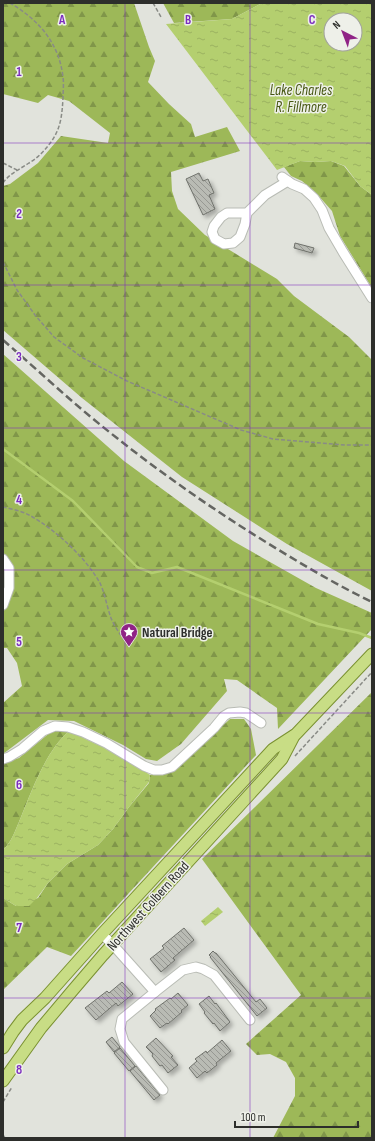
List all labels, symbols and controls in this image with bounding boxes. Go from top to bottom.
text: A [58,12,66,28]
text: B [185,12,191,28]
text: C [309,12,316,28]
north arrow [323,12,363,52]
text: N [330,18,343,32]
text: 1 [16,64,22,80]
water label: Lake Charles R. Fillmore [270,81,333,117]
text: 2 [16,206,22,222]
text: 3 [16,349,22,365]
text: 4 [16,492,22,508]
place icon: Natural Bridge [119,622,139,647]
place label: Natural Bridge [142,624,213,641]
text: 5 [16,634,22,650]
text: 6 [16,777,22,793]
street label: Northwest Colbern Road [103,858,193,954]
text: 7 [16,920,22,936]
text: 8 [16,1062,22,1078]
scale bar [235,1103,358,1129]
text: 100 m [241,1110,266,1125]

